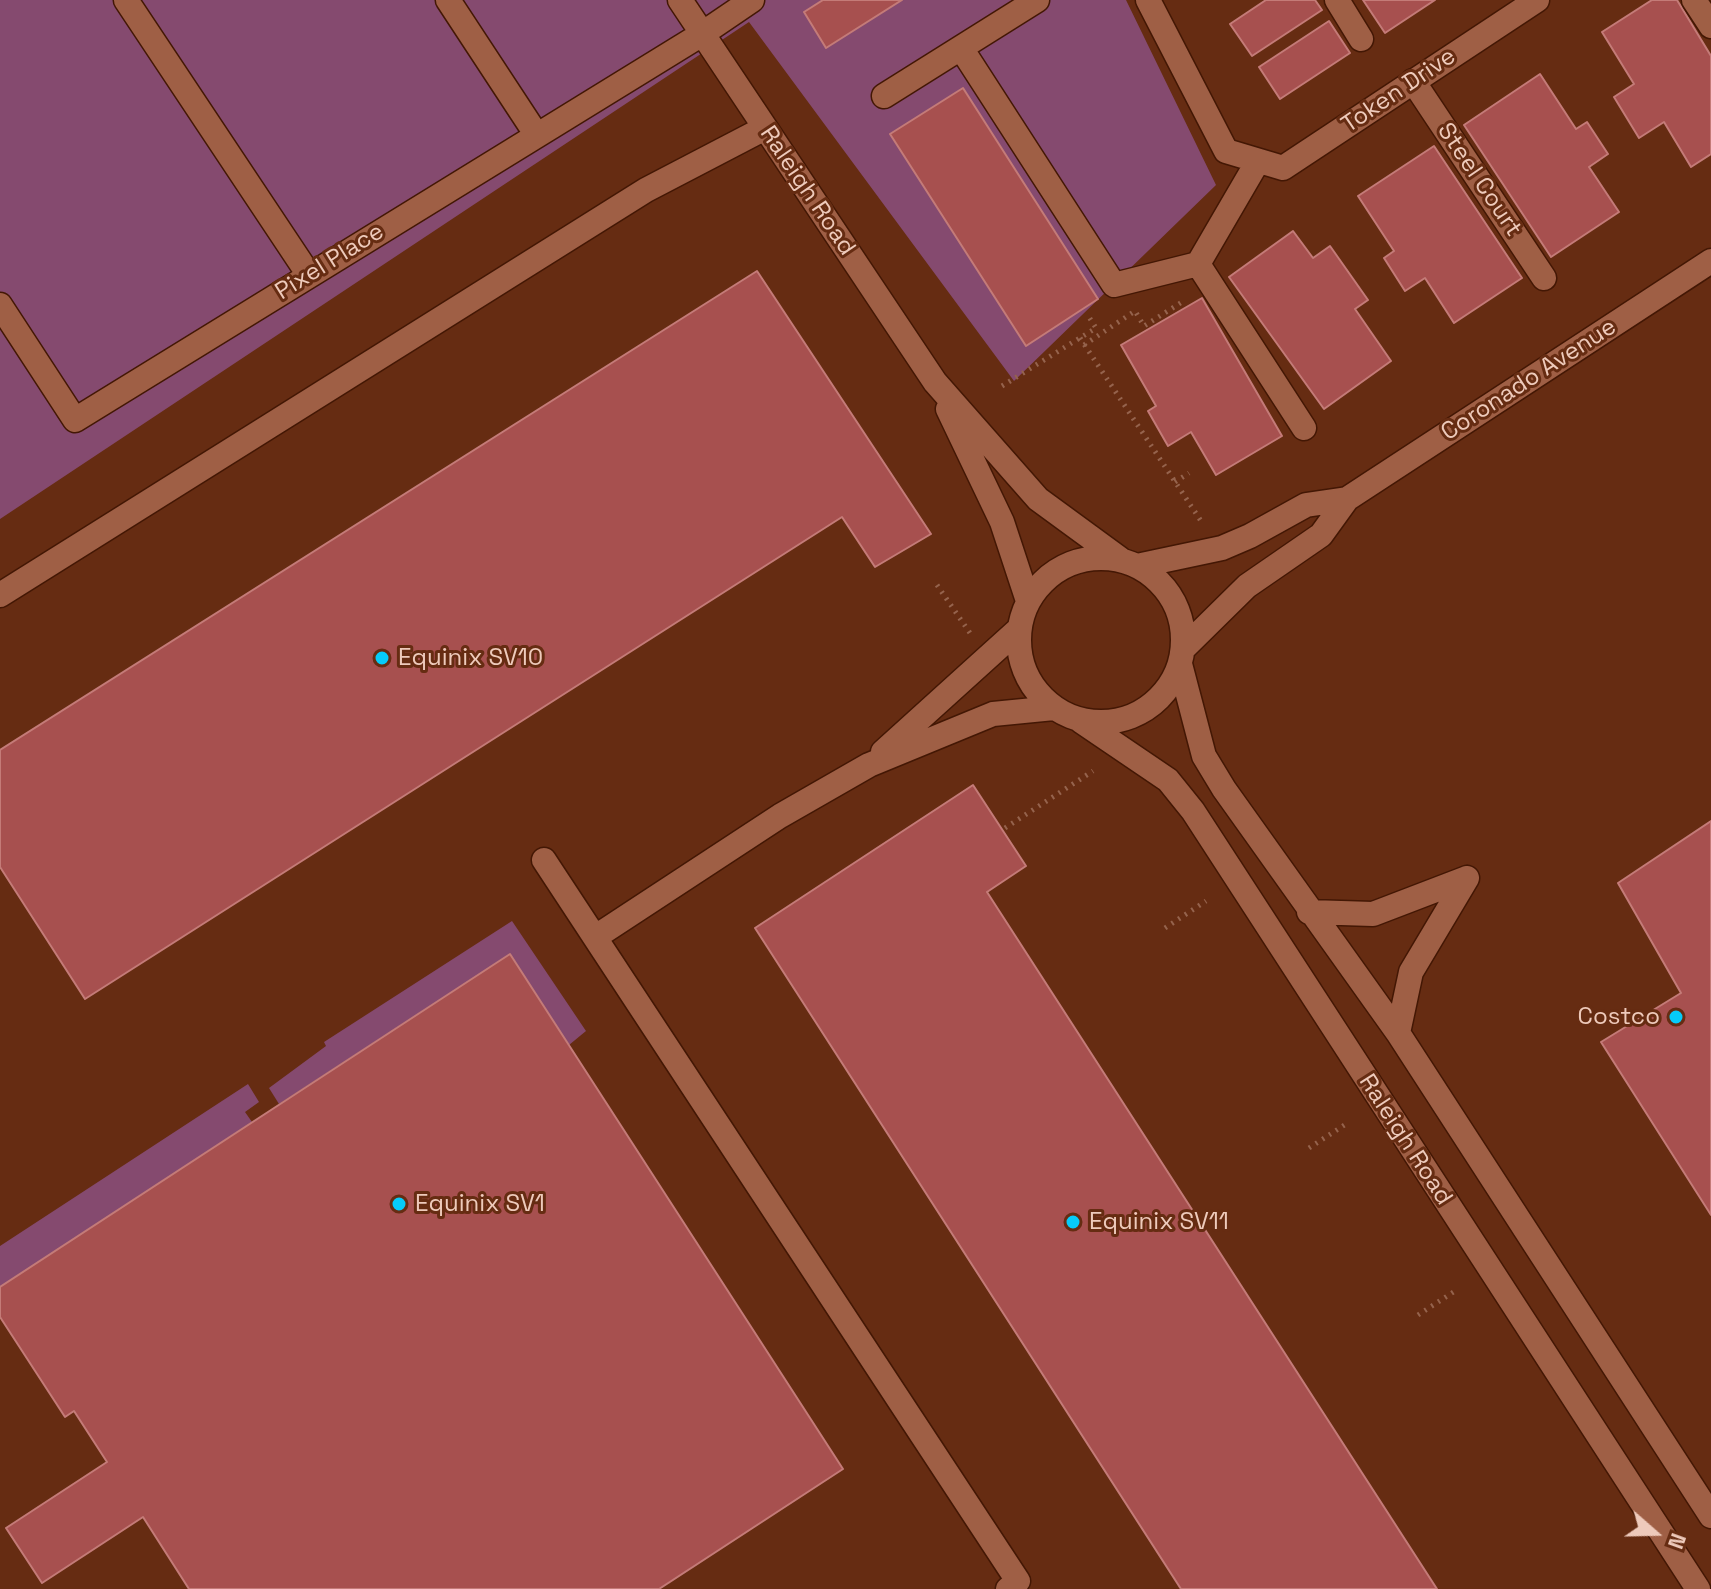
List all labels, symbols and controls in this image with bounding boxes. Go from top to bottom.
street label: Token Drive [1336,42,1462,140]
street label: Steel Court [1430,118,1528,242]
street label: Raleigh Road [753,121,861,261]
street label: Pixel Place [270,217,390,307]
street label: Coronado Avenue [1436,313,1622,447]
place label: Equinix SV10 [398,644,543,672]
marker: Equinix SV10 [373,649,391,667]
place label: Costco [1578,1003,1660,1031]
marker: Costco [1667,1008,1685,1026]
street label: Raleigh Road [1352,1069,1458,1211]
place label: Equinix SV1 [415,1190,545,1218]
marker: Equinix SV1 [390,1195,408,1213]
place label: Equinix SV11 [1089,1208,1229,1236]
marker: Equinix SV11 [1064,1213,1082,1231]
north arrow [1615,1493,1695,1573]
text: N [1662,1529,1693,1553]

